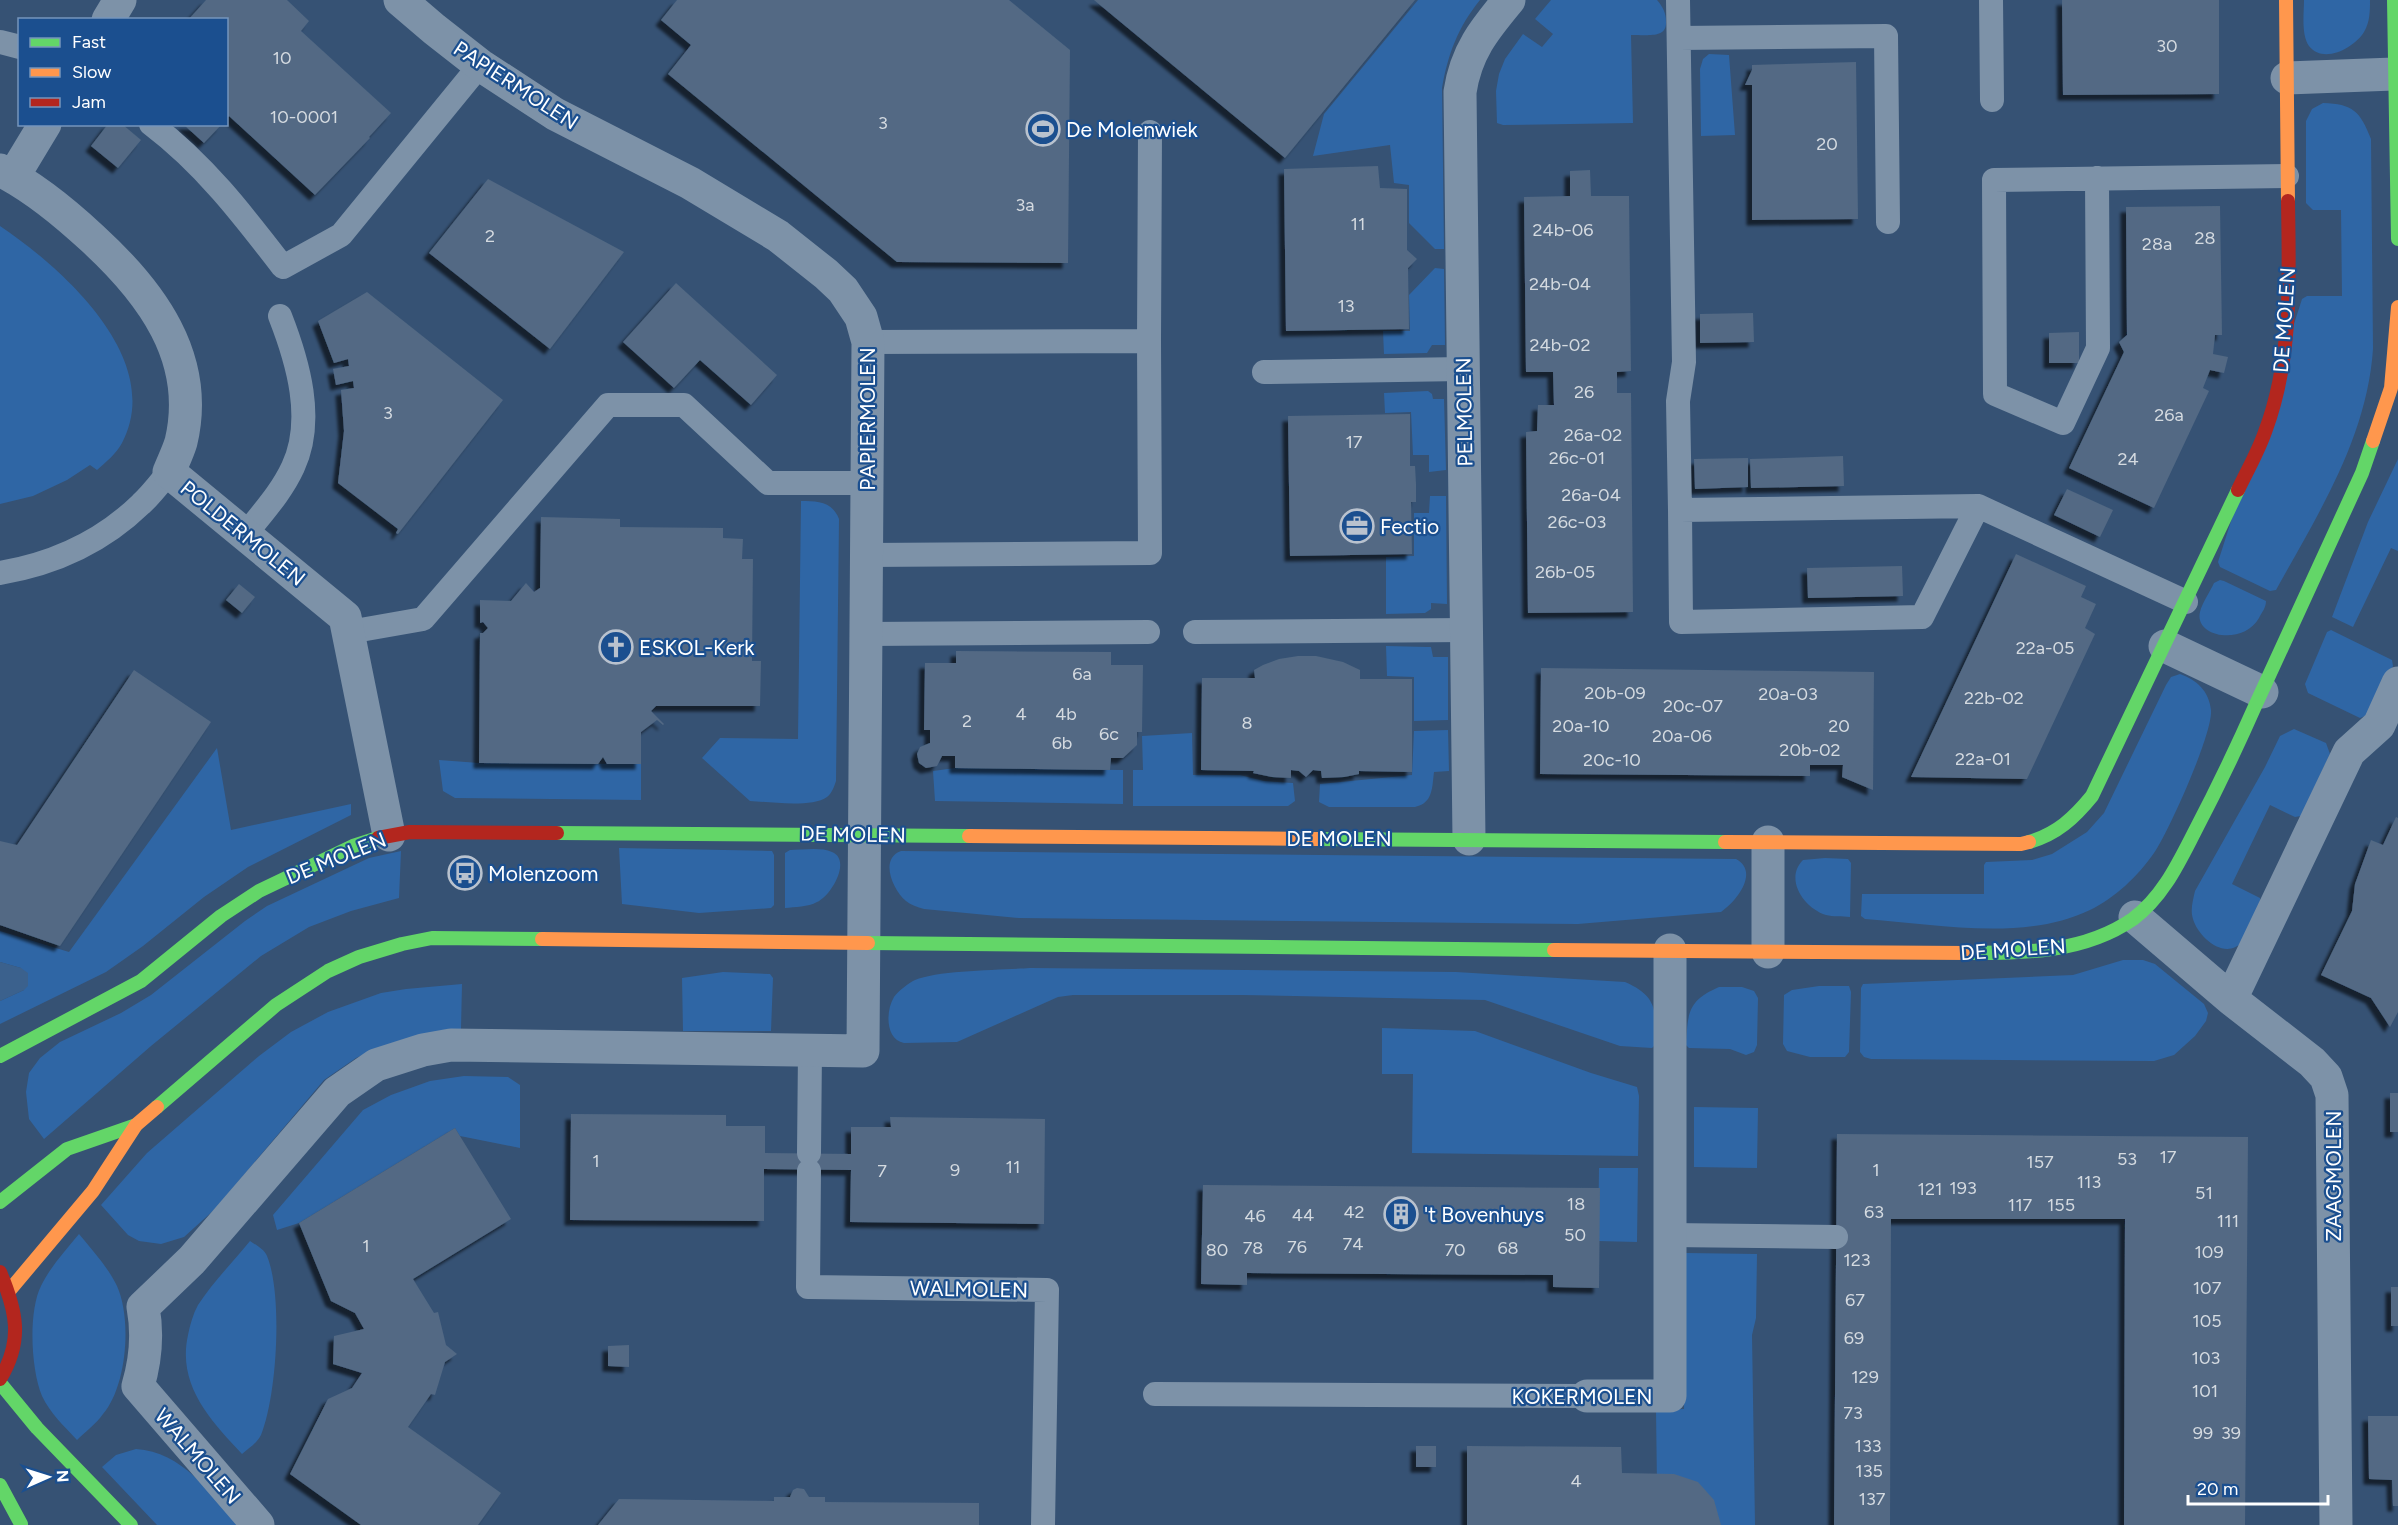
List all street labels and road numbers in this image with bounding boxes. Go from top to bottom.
street label: PAPIERMOLEN [449,35,583,135]
street label: DE MOLEN [2268,266,2300,374]
street label: PAPIERMOLEN [855,347,880,491]
street label: PELMOLEN [1451,357,1477,467]
street label: POLDERMOLEN [176,475,310,591]
street label: DE MOLEN [800,821,906,847]
street label: DE MOLEN [1286,826,1392,851]
street label: DE MOLEN [282,827,390,889]
street label: DE MOLEN [1959,933,2067,965]
street label: ZAAGMOLEN [2321,1111,2346,1242]
street label: WALMOLEN [910,1275,1028,1303]
street label: KOKERMOLEN [1511,1384,1653,1409]
street label: WALMOLEN [150,1403,246,1509]

